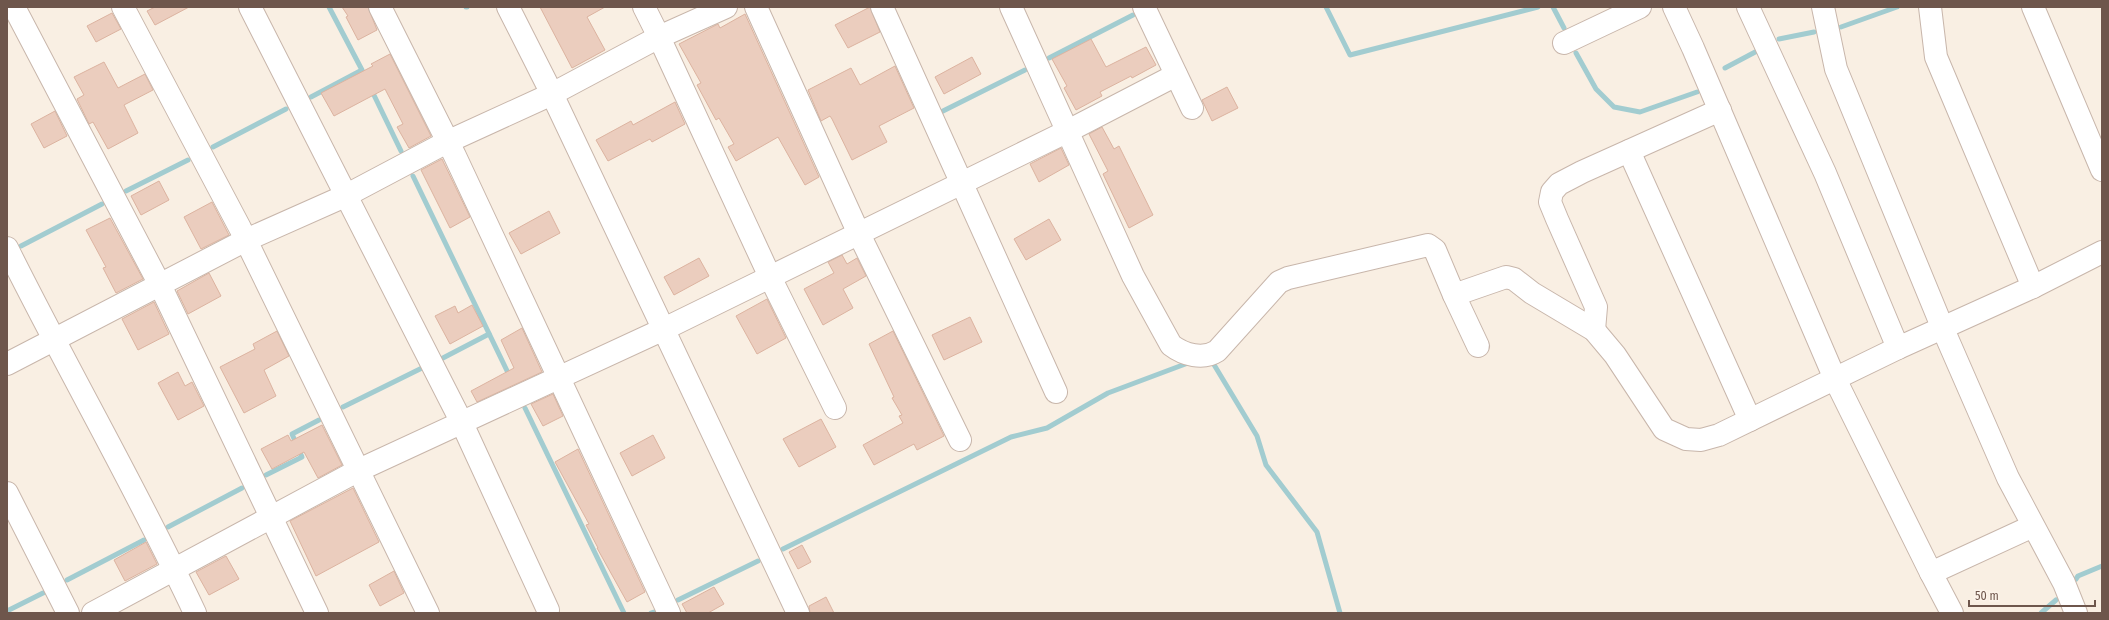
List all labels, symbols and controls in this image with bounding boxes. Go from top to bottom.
scale bar [1969,582,2095,608]
text: 50 m [1975,589,1999,603]

